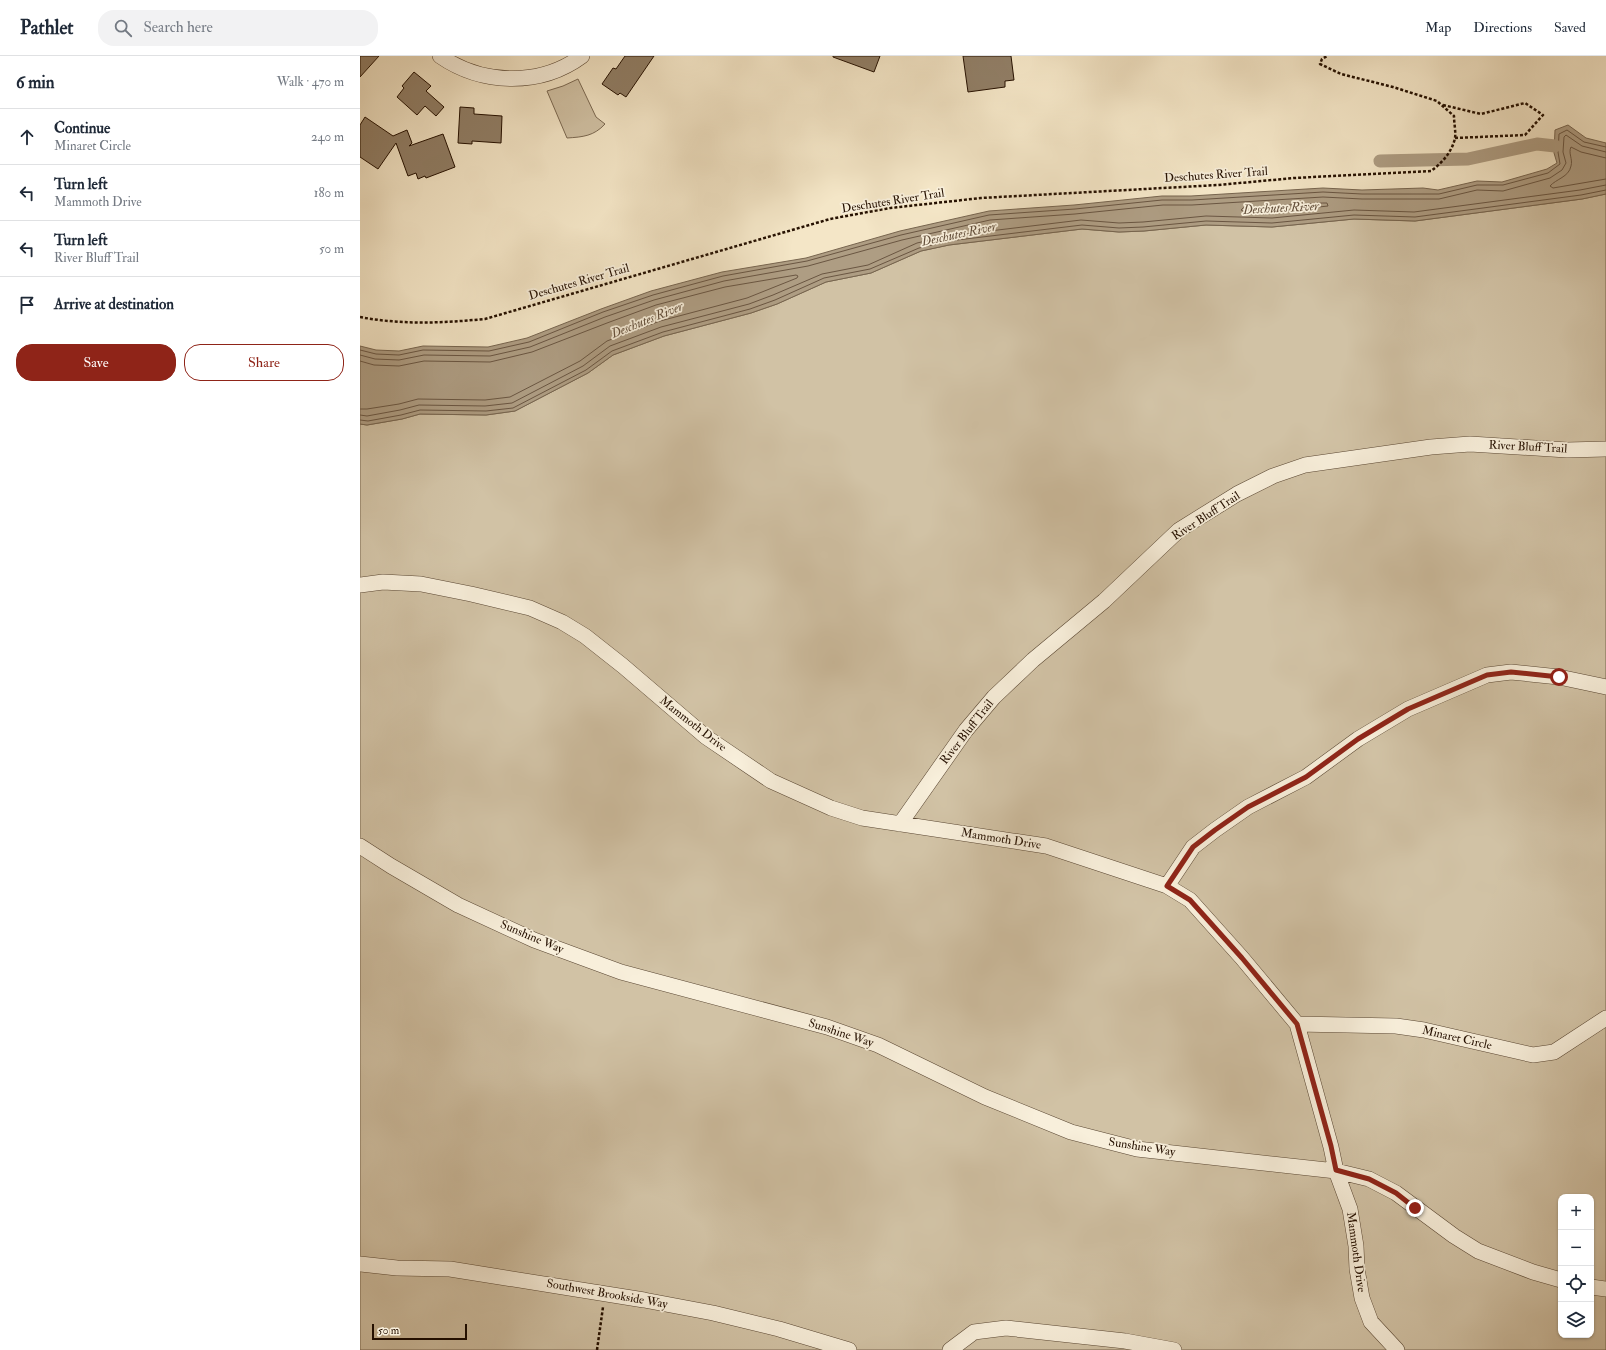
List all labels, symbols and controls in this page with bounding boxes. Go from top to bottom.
search box [98,10,378,46]
text: Pathlet [20,16,74,40]
icon: search [112,17,134,39]
text: Search here [144,18,213,37]
text: Map [1425,19,1451,36]
text: Directions [1473,19,1532,36]
text: Saved [1554,19,1586,36]
text: 6 min [16,72,55,93]
text: Walk · 470 m [277,74,344,90]
text: Continue [54,119,110,138]
icon: ahead [16,126,38,148]
text: 240 m [311,129,344,145]
text: Minaret Circle [54,138,131,154]
street label: Deschutes River Trail [1164,164,1268,186]
text: Turn left [54,175,108,194]
icon: left [16,182,38,204]
text: 180 m [314,185,344,201]
street label: Deschutes River Trail [841,185,945,217]
text: Mammoth Drive [54,194,142,210]
water label: Deschutes River [1242,198,1321,218]
water label: Deschutes River [919,218,999,250]
text: Turn left [54,231,108,250]
icon: left [16,238,38,260]
text: 50 m [319,241,344,257]
text: River Bluff Trail [54,250,139,266]
street label: Deschutes River Trail [527,260,631,304]
icon: arrive [16,294,38,316]
text: Arrive at destination [54,295,174,314]
water label: Deschutes River [608,298,686,342]
button: Save [16,344,176,381]
button: Share [184,344,344,381]
street label: River Bluff Trail [1488,437,1568,457]
street label: River Bluff Trail [1169,488,1243,544]
route start [1550,668,1568,686]
street label: Mammoth Drive [656,693,730,755]
street label: River Bluff Trail [937,696,997,768]
street label: Mammoth Drive [960,825,1042,853]
street label: Sunshine Way [498,917,567,957]
street label: Sunshine Way [807,1015,876,1051]
street label: Minaret Circle [1421,1023,1493,1053]
street label: Sunshine Way [1107,1134,1177,1160]
map controls [1558,1194,1594,1338]
button: + [1558,1194,1594,1230]
route end [1406,1199,1424,1217]
street label: Mammoth Drive [1343,1211,1369,1293]
button: − [1558,1230,1594,1266]
button: locate [1558,1266,1594,1302]
street label: Southwest Brookside Way [545,1276,669,1312]
button: layers [1558,1302,1594,1338]
scale bar [372,1322,467,1341]
text: 50 m [378,1324,399,1337]

